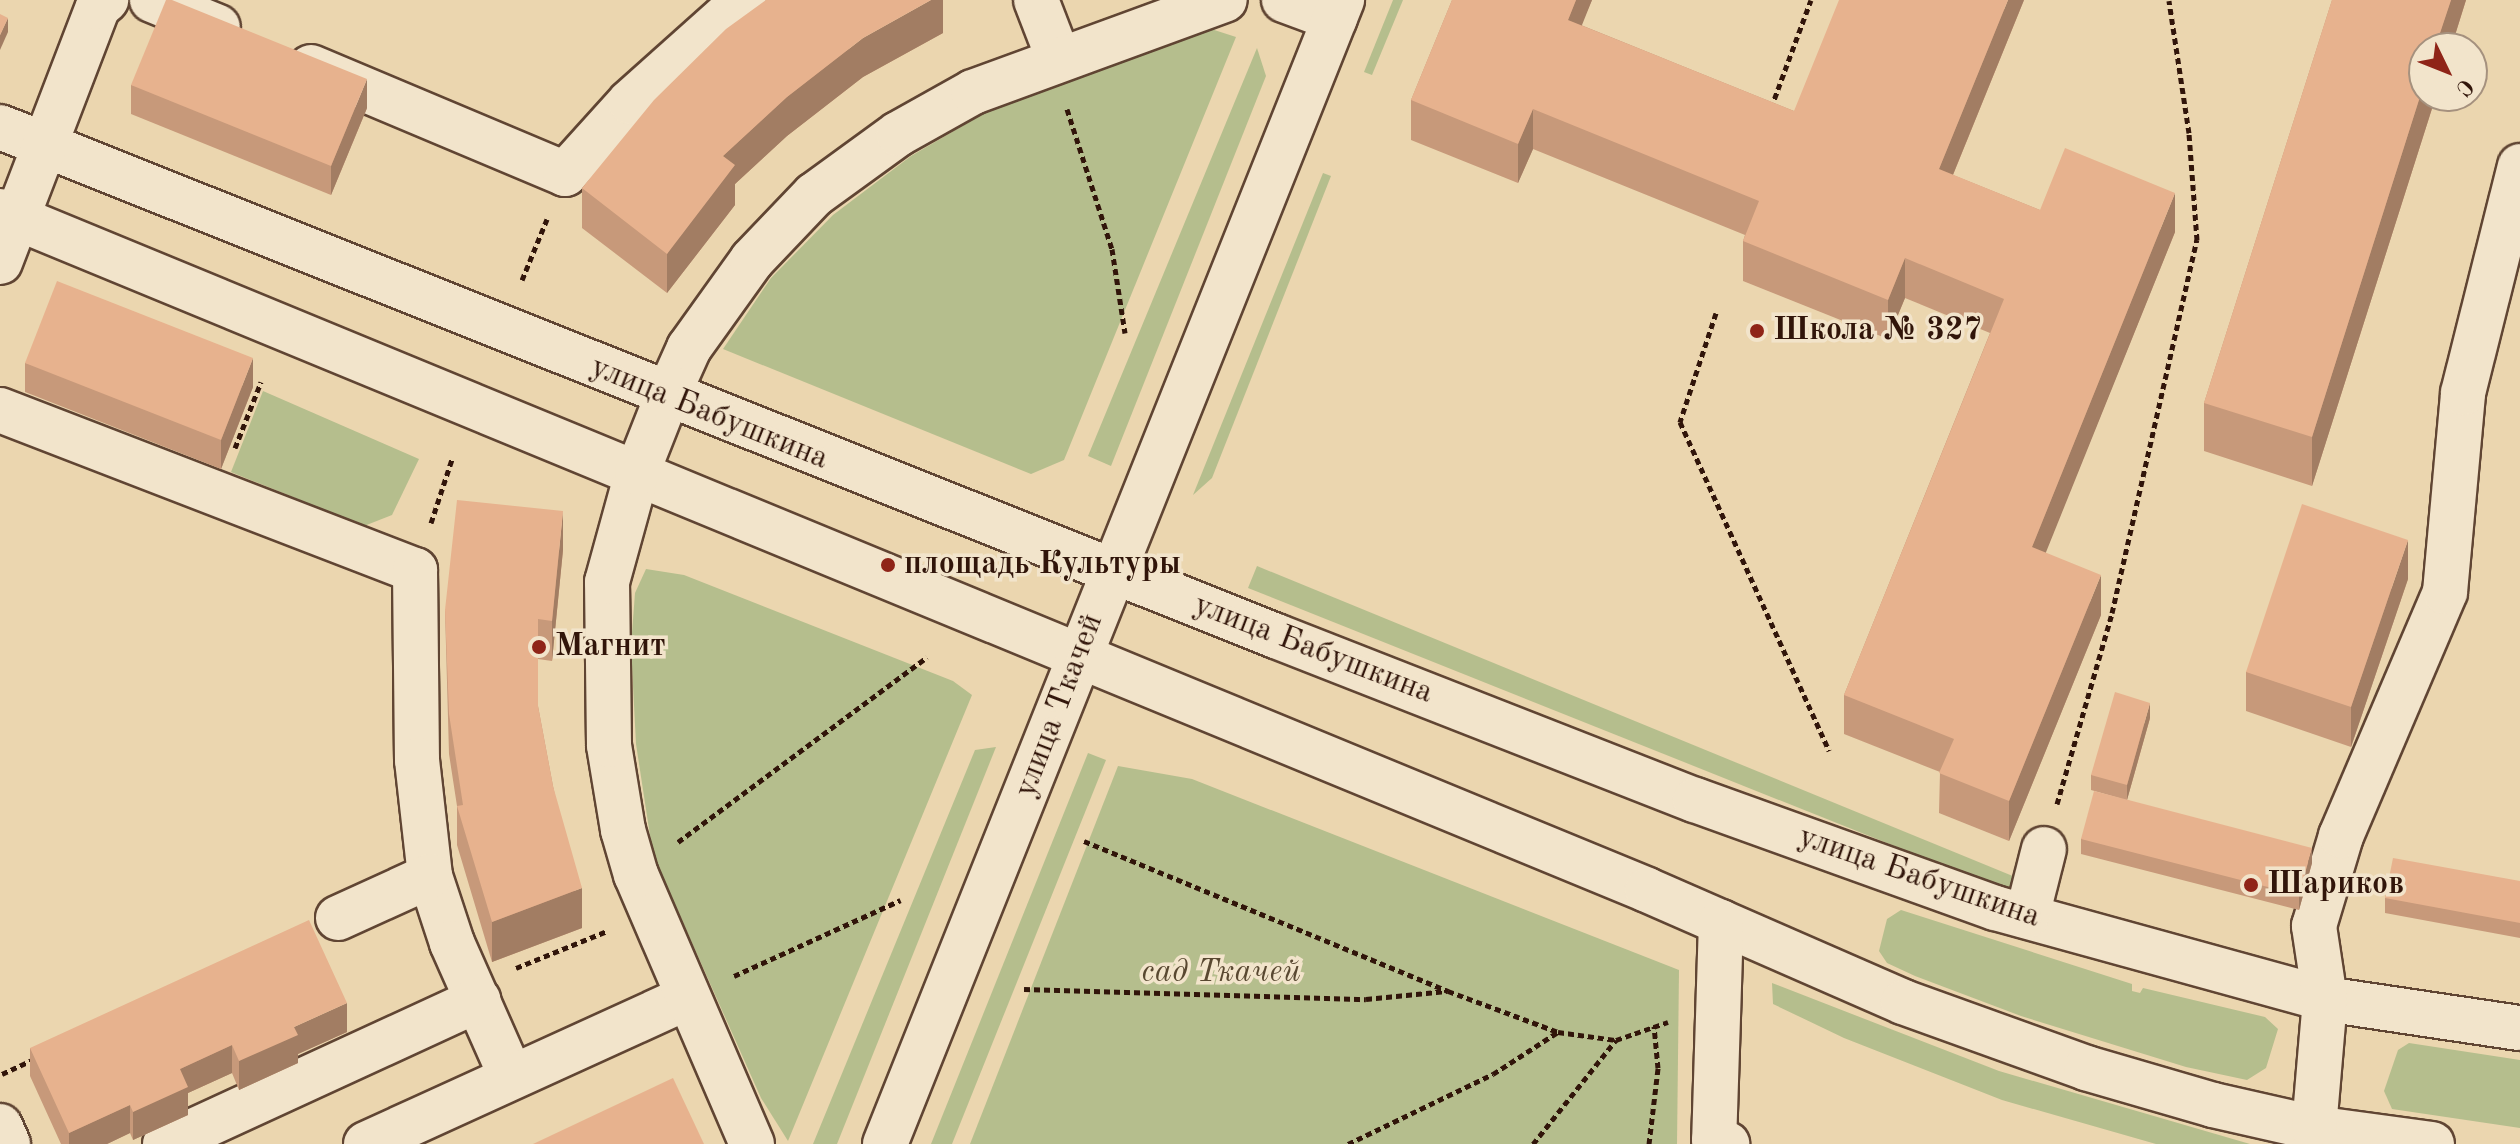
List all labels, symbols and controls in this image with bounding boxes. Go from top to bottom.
north arrow [2408,32,2488,112]
text: С [2451,74,2477,100]
place label: Школа № 327 [1773,312,1982,350]
marker: Школа № 327 [1748,322,1766,340]
street label: улица Бабушкина [584,349,834,479]
place label: площадь Культуры [904,546,1181,584]
marker: площадь Культуры [879,556,897,574]
street label: улица Бабушкина [1188,587,1438,713]
street label: улица Ткачей [1007,609,1113,803]
place label: Магнит [555,628,666,666]
marker: Магнит [530,638,548,656]
street label: улица Бабушкина [1793,819,2045,937]
place label: Шариков [2267,866,2404,904]
marker: Шариков [2242,876,2260,894]
park label: сад Ткачей [1141,954,1301,992]

